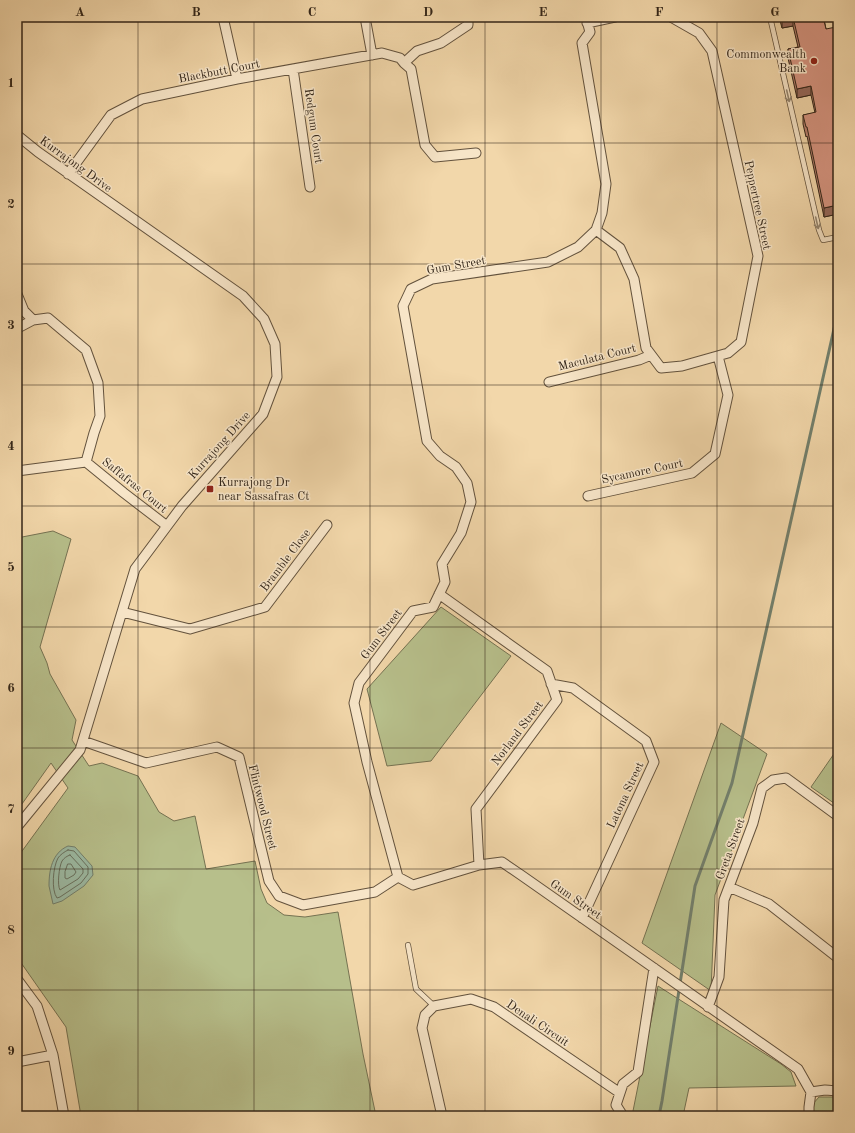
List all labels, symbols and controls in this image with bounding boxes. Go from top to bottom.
text: A [75,6,85,19]
text: B [191,6,201,19]
text: C [308,6,316,19]
text: D [423,6,433,19]
text: E [539,6,548,19]
text: F [655,6,664,19]
text: G [770,6,780,19]
place label: Commonwealth Bank [726,49,806,75]
marker: Commonwealth Bank [809,56,819,66]
street label: Blackbutt Court [177,58,261,86]
text: 1 [7,77,15,90]
street label: Redgum Court [302,88,324,164]
one-way arrow [784,89,792,102]
street label: Kurrajong Drive [37,135,114,195]
street label: Peppertree Street [742,159,772,251]
text: 2 [7,198,15,211]
one-way arrow [814,216,821,229]
street label: Gum Street [426,255,487,277]
text: 3 [7,319,15,332]
street label: Maculata Court [557,342,637,373]
street label: Kurrajong Drive [186,409,253,482]
text: 4 [7,440,15,453]
street label: Saffafras Court [99,456,169,516]
street label: Sycamore Court [600,457,684,486]
place label: Kurrajong Dr near Sassafras Ct [218,477,310,503]
marker: Kurrajong Dr near Sassafras Ct [205,484,215,494]
street label: Bramble Close [258,527,313,594]
text: 5 [7,561,15,574]
street label: Gum Street [359,607,405,662]
text: 6 [7,682,15,695]
street label: Norland Street [490,699,546,768]
street label: Latona Street [605,760,646,830]
street label: Flintwood Street [246,763,278,851]
text: 7 [7,803,15,816]
street label: Greta Street [714,817,748,882]
street label: Gum Street [548,878,603,922]
text: 8 [7,924,15,937]
street label: Denali Circuit [504,999,571,1049]
text: 9 [7,1045,15,1058]

